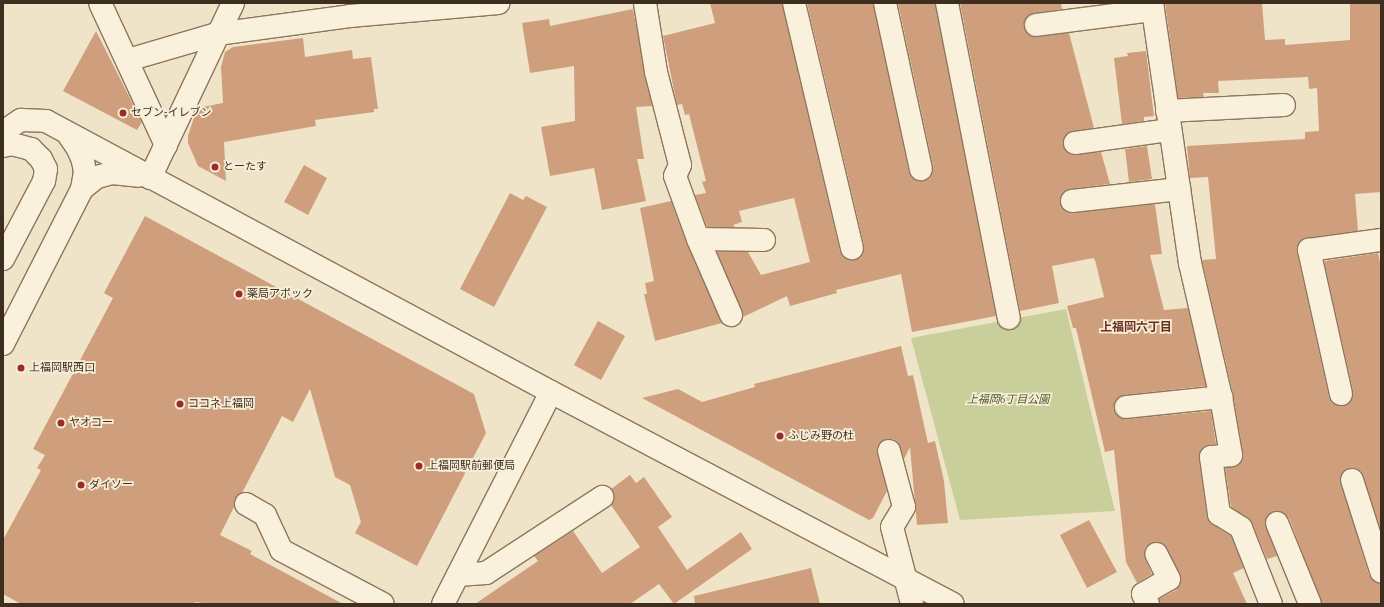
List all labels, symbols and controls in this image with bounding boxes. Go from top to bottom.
place label: セブン-イレブン [131,106,211,120]
marker: セブン-イレブン [118,108,128,118]
place label: とーたす [223,160,267,174]
marker: とーたす [210,162,220,172]
place label: 薬局アポック [247,287,313,301]
marker: 薬局アポック [234,289,244,299]
district label: 上福岡六丁目 [1100,321,1172,335]
place label: 上福岡駅西口 [29,361,95,375]
marker: 上福岡駅西口 [16,363,26,373]
park label: 上福岡6丁目公園 [967,393,1049,407]
place label: ココネ上福岡 [188,397,254,411]
marker: ココネ上福岡 [175,399,185,409]
place label: ヤオコー [69,416,113,430]
marker: ヤオコー [56,418,66,428]
place label: ふじみ野の杜 [788,429,854,443]
marker: ふじみ野の杜 [775,431,785,441]
place label: 上福岡駅前郵便局 [427,459,515,473]
marker: 上福岡駅前郵便局 [414,461,424,471]
place label: ダイソー [89,478,133,492]
marker: ダイソー [76,480,86,490]

